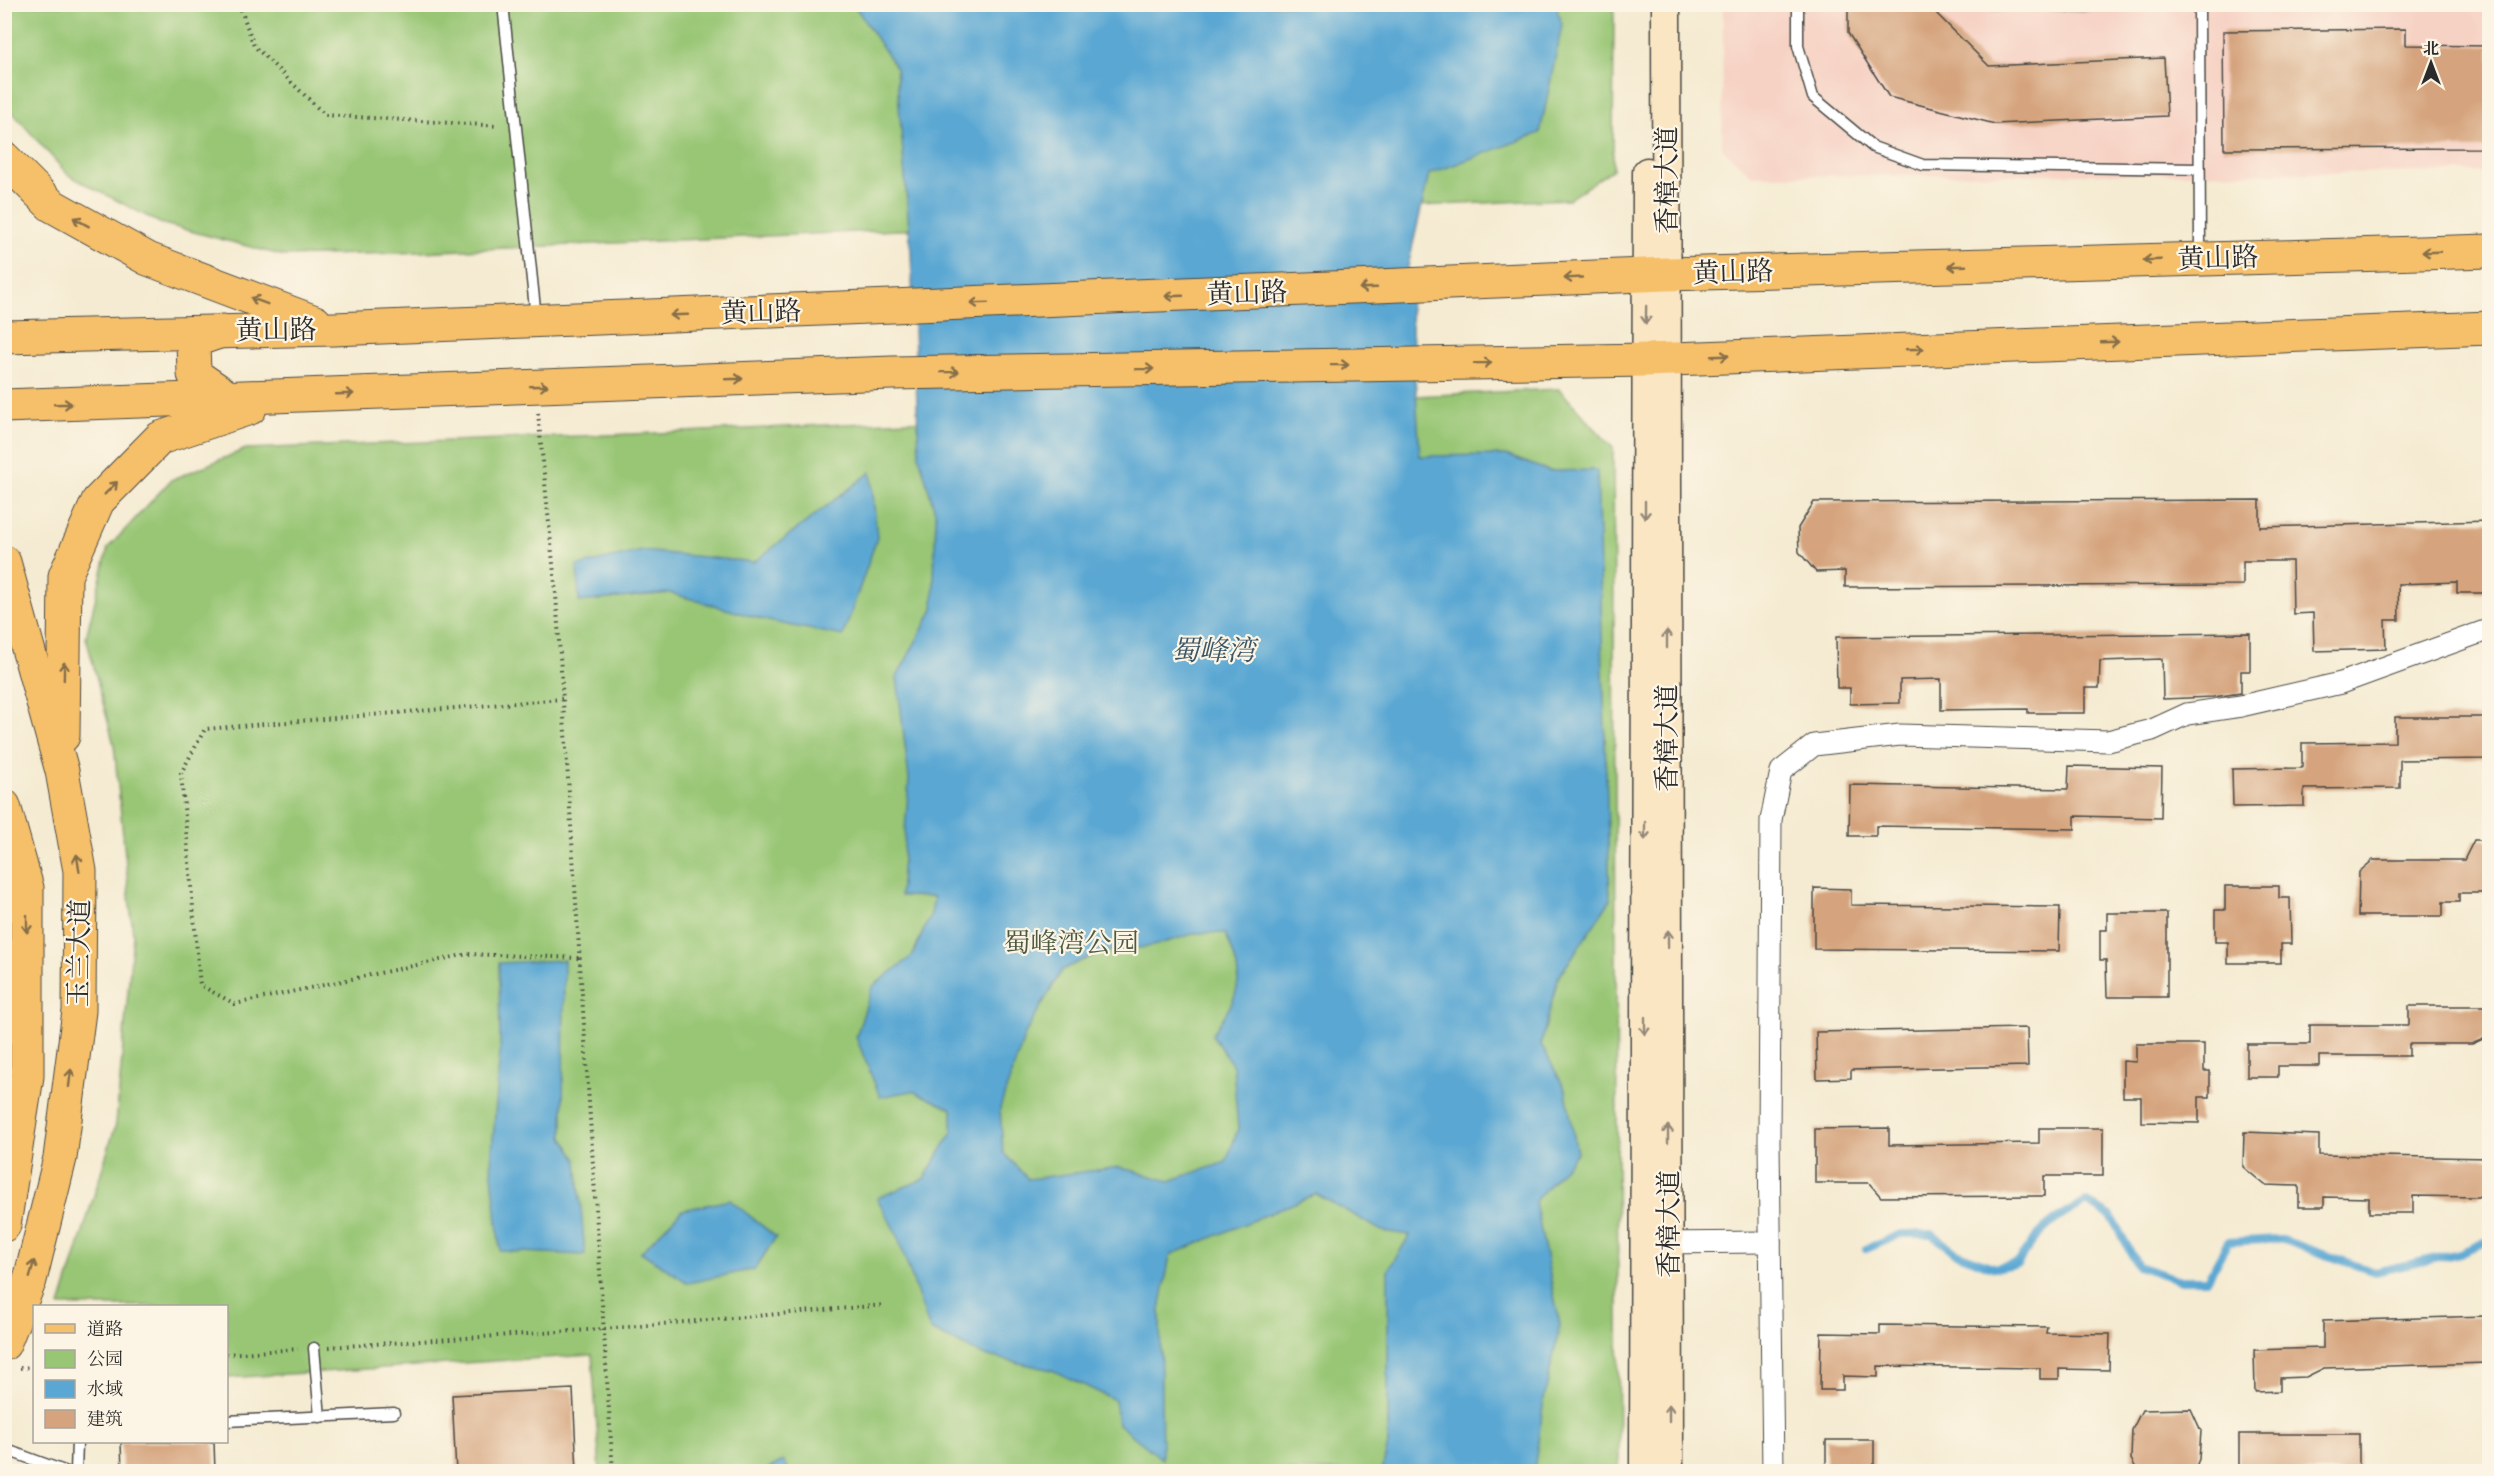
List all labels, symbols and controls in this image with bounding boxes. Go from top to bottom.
north arrow [2401,33,2461,93]
text: 北 [2423,38,2439,59]
street label: 香樟大道 [1649,126,1684,234]
one-way arrow [73,216,90,228]
street label: 黄山路 [2177,239,2259,276]
one-way arrow [2422,247,2442,258]
street label: 黄山路 [1692,253,1774,290]
one-way arrow [2143,254,2163,266]
one-way arrow [1948,260,1968,271]
one-way arrow [1564,273,1584,284]
street label: 黄山路 [1206,274,1288,311]
one-way arrow [1359,282,1379,294]
one-way arrow [1164,290,1184,301]
street label: 黄山路 [720,293,802,330]
one-way arrow [250,295,269,306]
one-way arrow [969,298,989,309]
one-way arrow [1640,304,1652,324]
one-way arrow [669,310,689,321]
street label: 黄山路 [235,311,317,348]
one-way arrow [2099,336,2119,347]
one-way arrow [1904,343,1924,354]
one-way arrow [1709,350,1729,361]
one-way arrow [1472,357,1492,369]
one-way arrow [1330,360,1350,371]
one-way arrow [1135,363,1155,375]
one-way arrow [940,366,960,378]
one-way arrow [724,373,744,385]
one-way arrow [529,381,549,392]
one-way arrow [334,388,354,399]
one-way arrow [52,398,72,409]
one-way arrow [104,480,118,495]
one-way arrow [1639,499,1651,519]
one-way arrow [1661,630,1673,650]
water label: 蜀峰湾 [1171,632,1259,668]
one-way arrow [58,661,70,681]
street label: 香樟大道 [1649,684,1684,792]
one-way arrow [1639,820,1651,840]
one-way arrow [73,854,84,873]
street label: 玉兰大道 [60,899,97,1007]
one-way arrow [21,914,33,934]
park label: 蜀峰湾公园 [1004,925,1139,960]
one-way arrow [1662,930,1674,950]
one-way arrow [1639,1015,1651,1035]
one-way arrow [65,1069,76,1089]
one-way arrow [1662,1125,1674,1145]
street label: 香樟大道 [1651,1170,1686,1278]
one-way arrow [27,1260,39,1279]
legend [33,1305,228,1443]
text: 道路 [87,1317,123,1340]
text: 公园 [87,1347,123,1370]
text: 水域 [87,1377,123,1400]
one-way arrow [1663,1404,1675,1424]
text: 建筑 [87,1407,123,1430]

